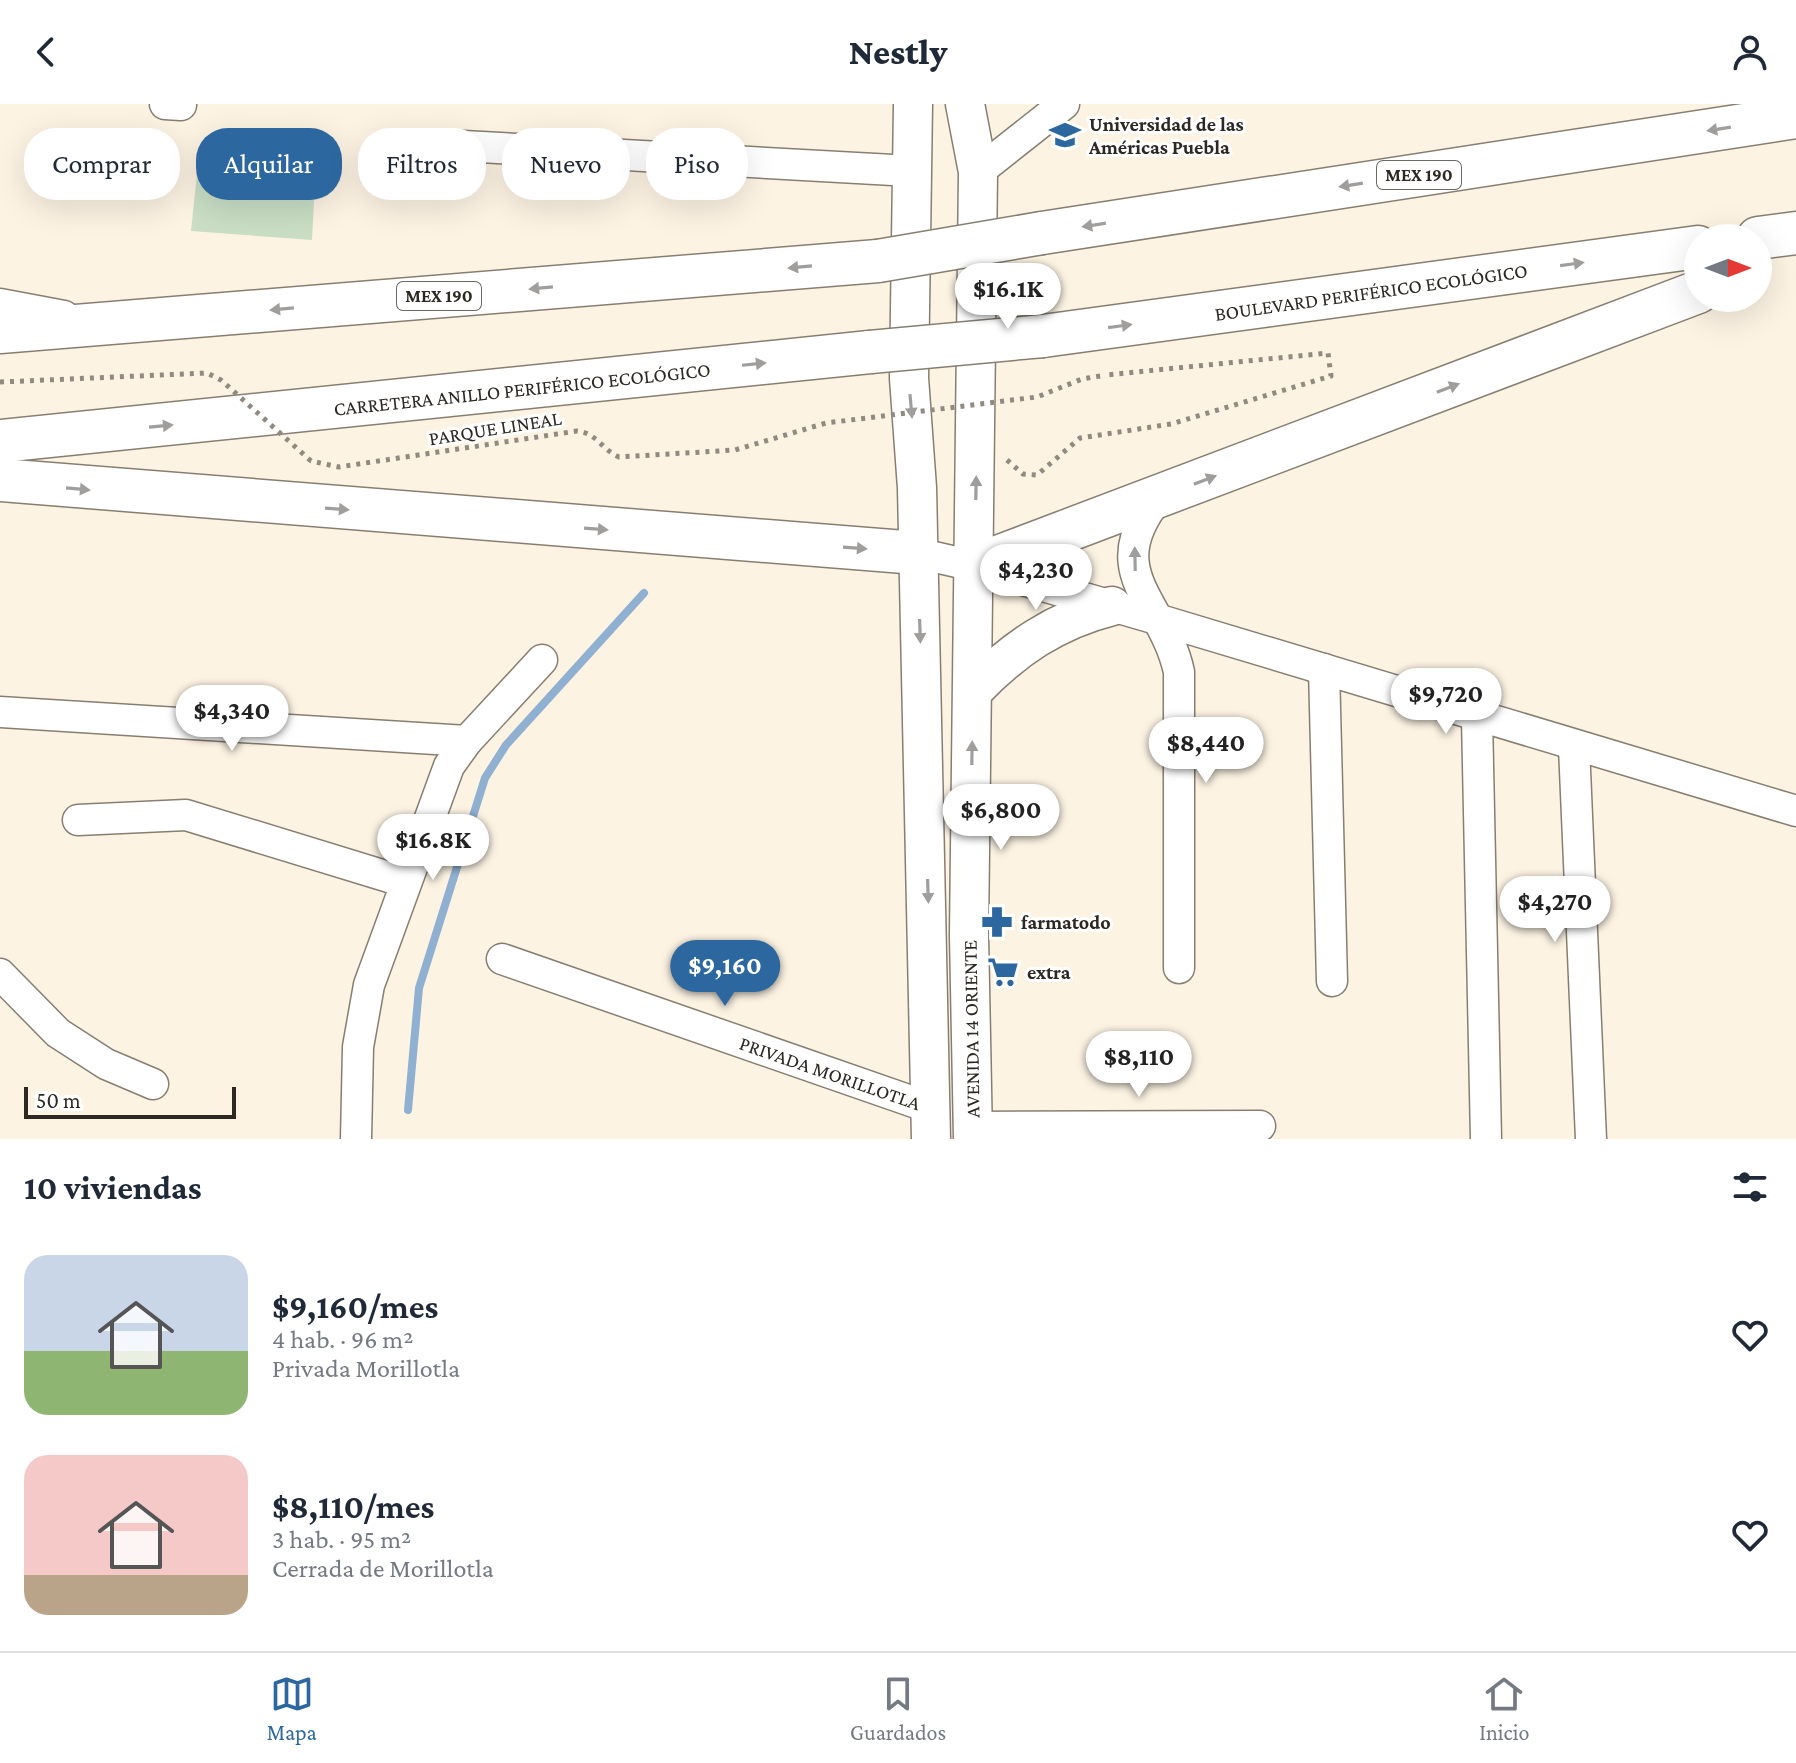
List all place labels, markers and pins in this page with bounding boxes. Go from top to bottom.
place label: Universidad de las Américas Puebla [1088,113,1244,158]
school or university icon: Universidad de las Américas Puebla [1048,118,1082,152]
pin: $16.1K [943,263,1073,331]
pin: $4,230 [971,544,1101,612]
pin: $9,720 [1381,668,1511,736]
pin: $4,340 [167,685,297,753]
pin: $8,440 [1141,717,1271,785]
pin: $6,800 [936,784,1066,852]
pin: $16.8K [368,814,498,882]
pin: $4,270 [1490,876,1620,944]
pharmacy icon: farmatodo [980,905,1014,939]
place label: farmatodo [1021,911,1111,933]
pin: $9,160 [660,940,790,1008]
supermarket icon: extra [986,955,1020,989]
place label: extra [1027,961,1071,983]
pin: $8,110 [1074,1031,1204,1099]

